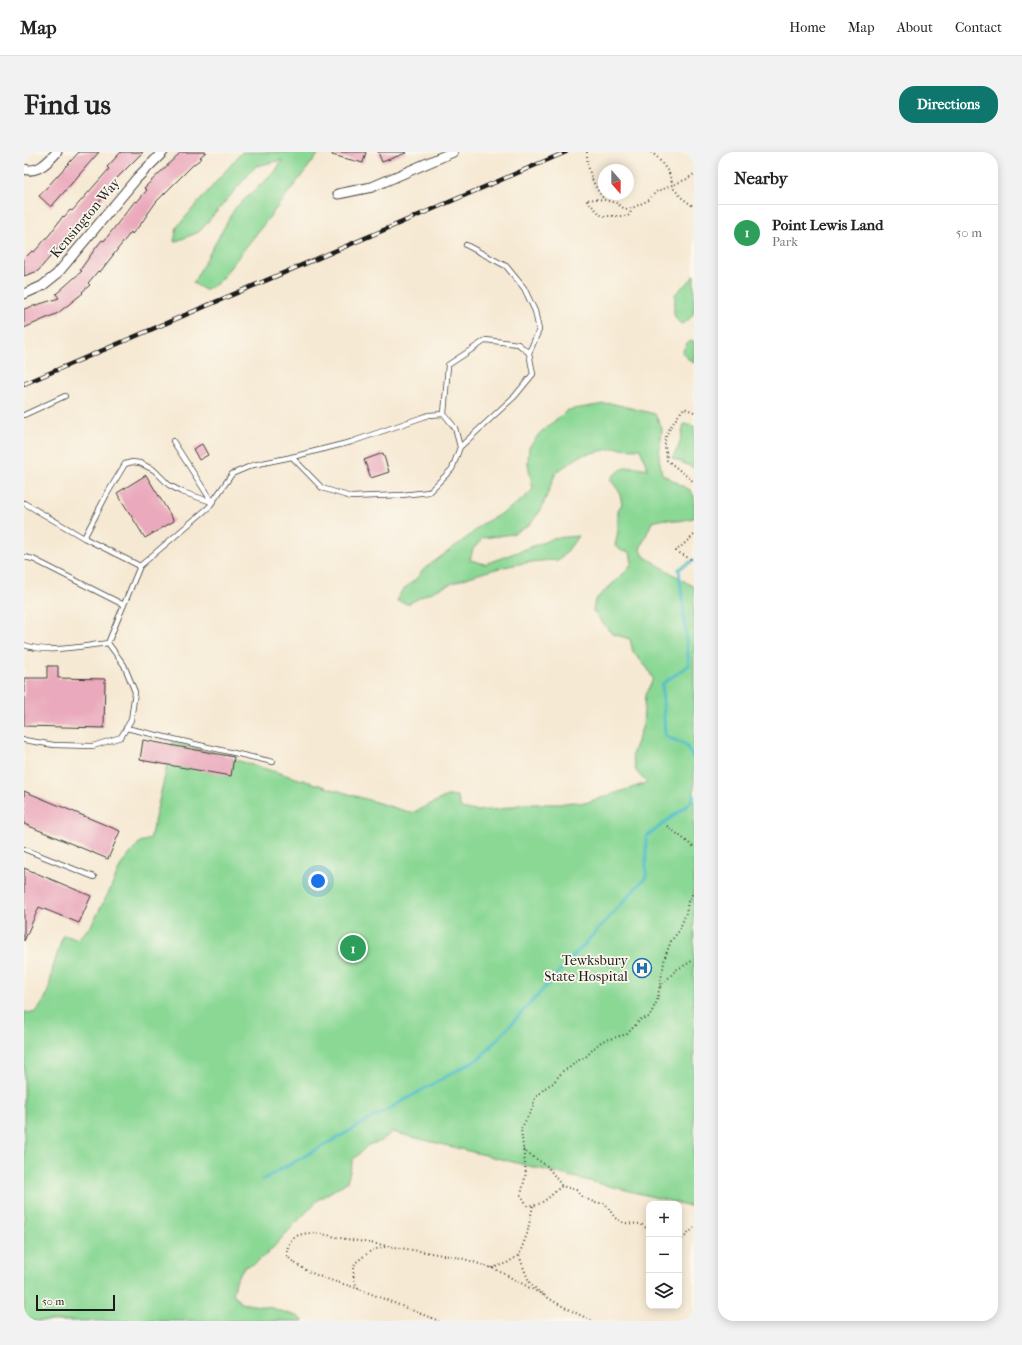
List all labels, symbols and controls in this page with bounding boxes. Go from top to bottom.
text: Map [20,17,56,39]
text: Home [789,19,826,36]
text: Map [848,19,875,36]
text: About [897,19,933,36]
text: Contact [955,19,1002,36]
button: Directions [899,86,998,123]
text: Find us [24,88,111,121]
north arrow [598,164,634,200]
text: Nearby [734,168,788,188]
street label: Kensington Way [46,174,124,262]
text: Point Lewis Land [772,216,883,234]
text: 1 [745,225,749,240]
text: 50 m [956,225,982,240]
text: Park [772,234,798,249]
your location [308,871,328,891]
pin: 1 [340,933,366,963]
place label: Tewksbury State Hospital [544,952,629,985]
hospital icon: Tewksbury State Hospital [631,957,653,979]
map controls [646,1201,682,1309]
button: + [646,1201,682,1237]
button: − [646,1237,682,1273]
button: layers [646,1273,682,1309]
scale bar [36,1293,115,1312]
text: 50 m [42,1295,64,1308]

